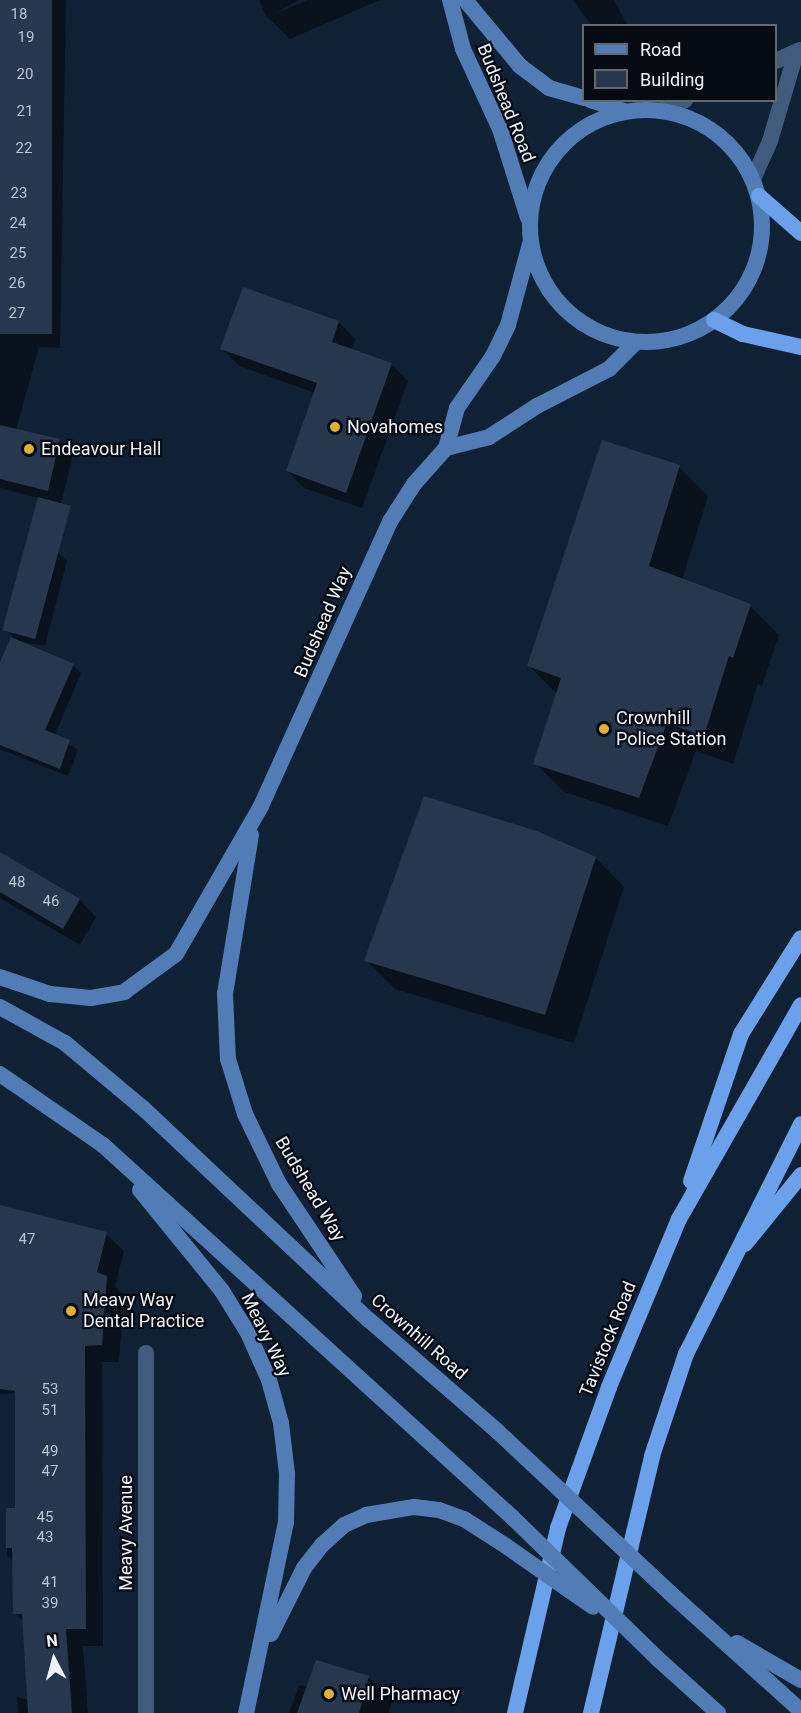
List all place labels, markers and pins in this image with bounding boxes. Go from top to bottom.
place label: Novahomes [347,416,443,438]
marker: Novahomes [328,420,342,434]
place label: Endeavour Hall [41,438,161,460]
marker: Endeavour Hall [22,442,36,456]
place label: Crownhill Police Station [616,708,727,750]
marker: Crownhill Police Station [597,722,611,736]
place label: Meavy Way Dental Practice [83,1290,204,1332]
marker: Meavy Way Dental Practice [64,1304,78,1318]
place label: Well Pharmacy [341,1683,460,1705]
marker: Well Pharmacy [322,1687,336,1701]

